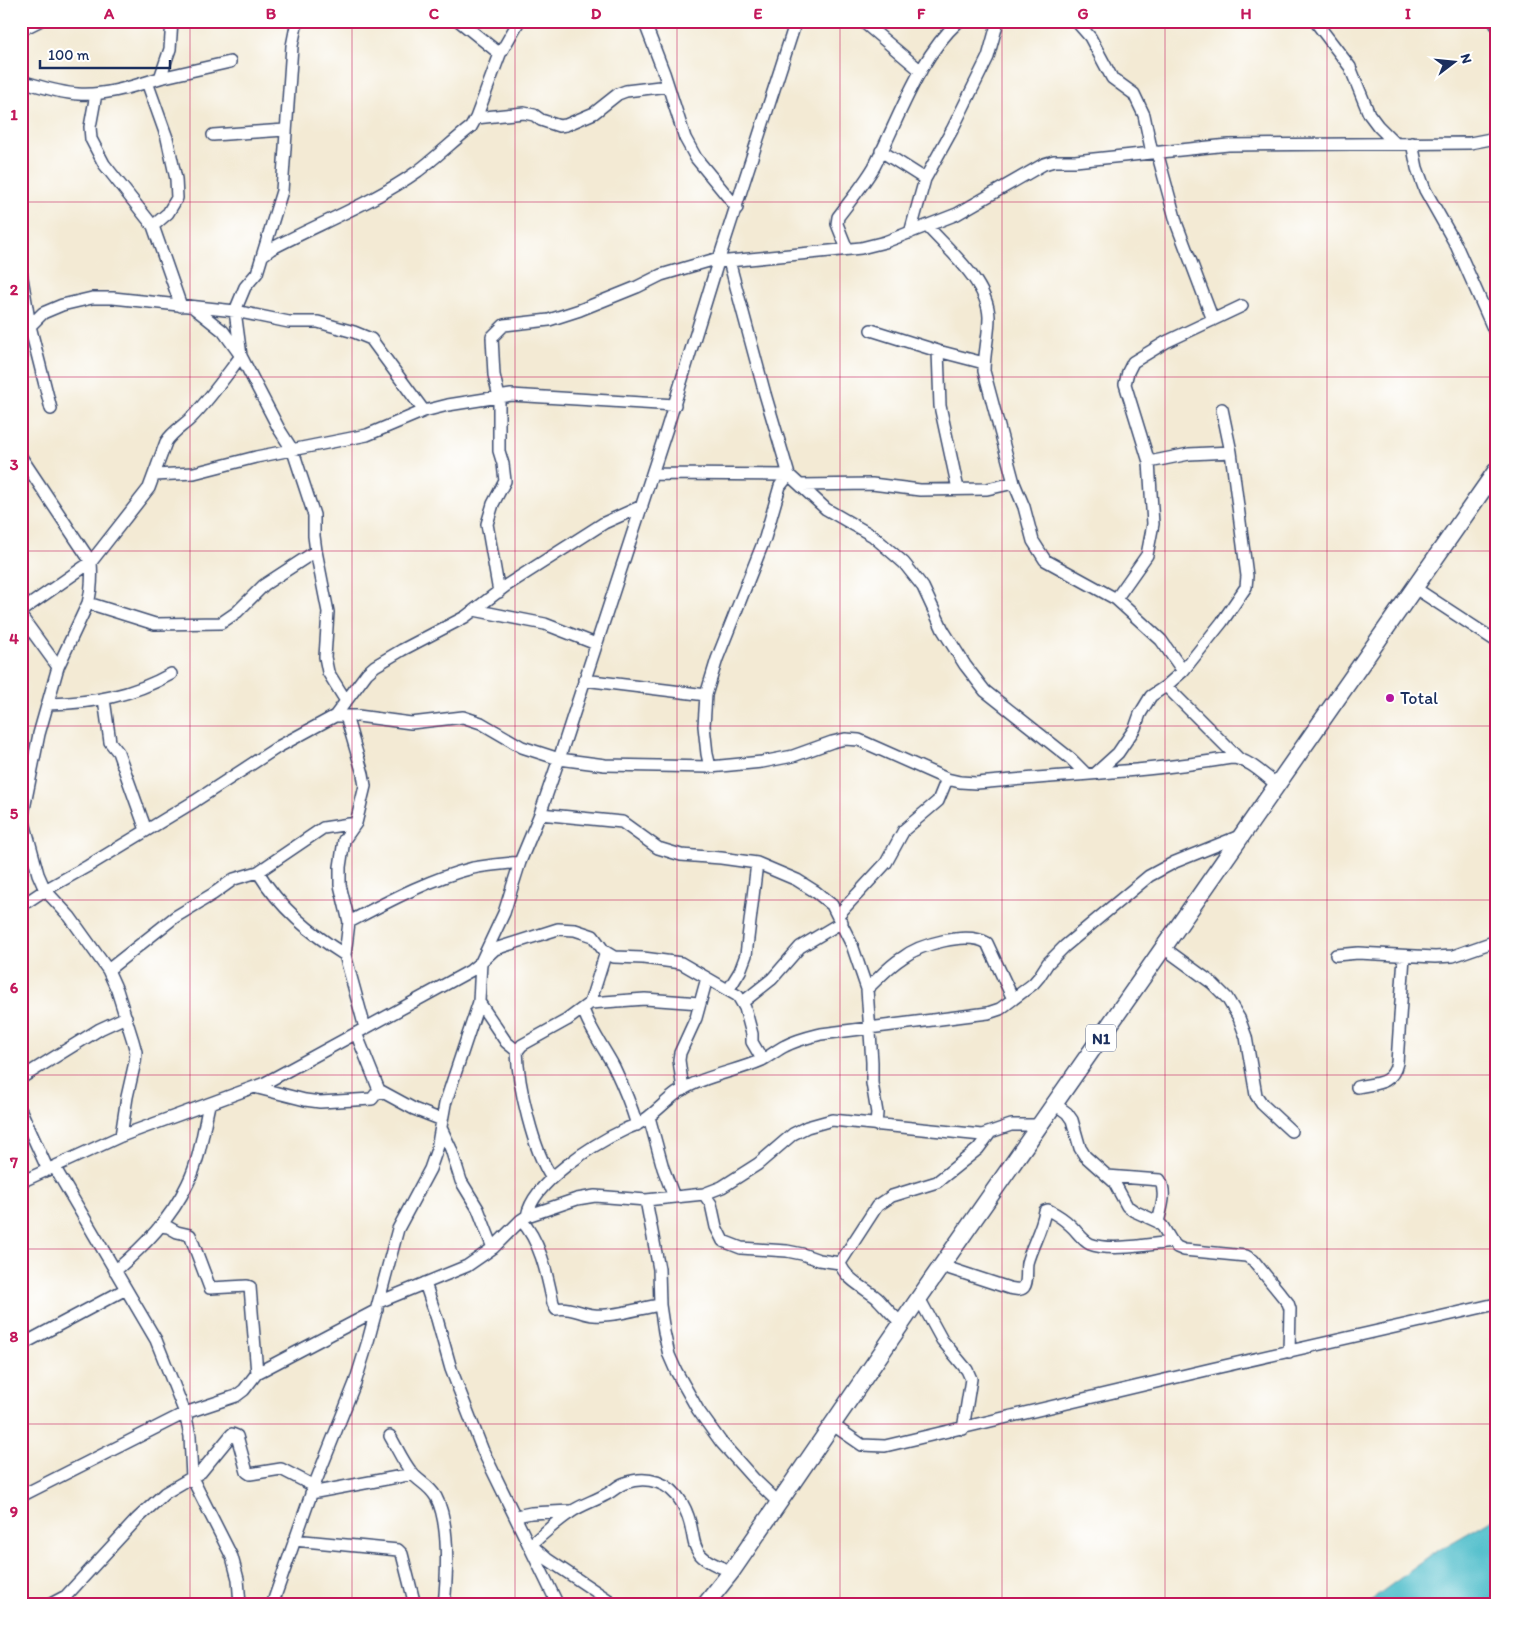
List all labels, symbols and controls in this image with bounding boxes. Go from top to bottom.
text: A [103,4,115,23]
text: B [266,4,277,23]
text: C [429,4,440,23]
text: D [591,4,602,23]
text: E [754,4,763,23]
text: F [917,4,926,23]
text: G [1077,4,1089,23]
text: H [1240,4,1252,23]
text: I [1405,4,1411,23]
scale bar [40,38,170,70]
north arrow [1430,38,1480,88]
text: 100 m [48,46,90,64]
text: N [1457,52,1475,65]
text: 1 [10,105,18,124]
text: 2 [10,280,19,299]
text: 3 [10,455,19,474]
text: 4 [9,629,19,648]
place label: Total [1400,687,1438,709]
marker: Total [1384,692,1396,704]
text: 5 [10,804,19,823]
text: 6 [10,978,19,997]
road number: N1 [1086,1024,1116,1052]
text: 7 [9,1153,18,1172]
text: 8 [10,1327,19,1346]
text: 9 [10,1502,18,1521]

